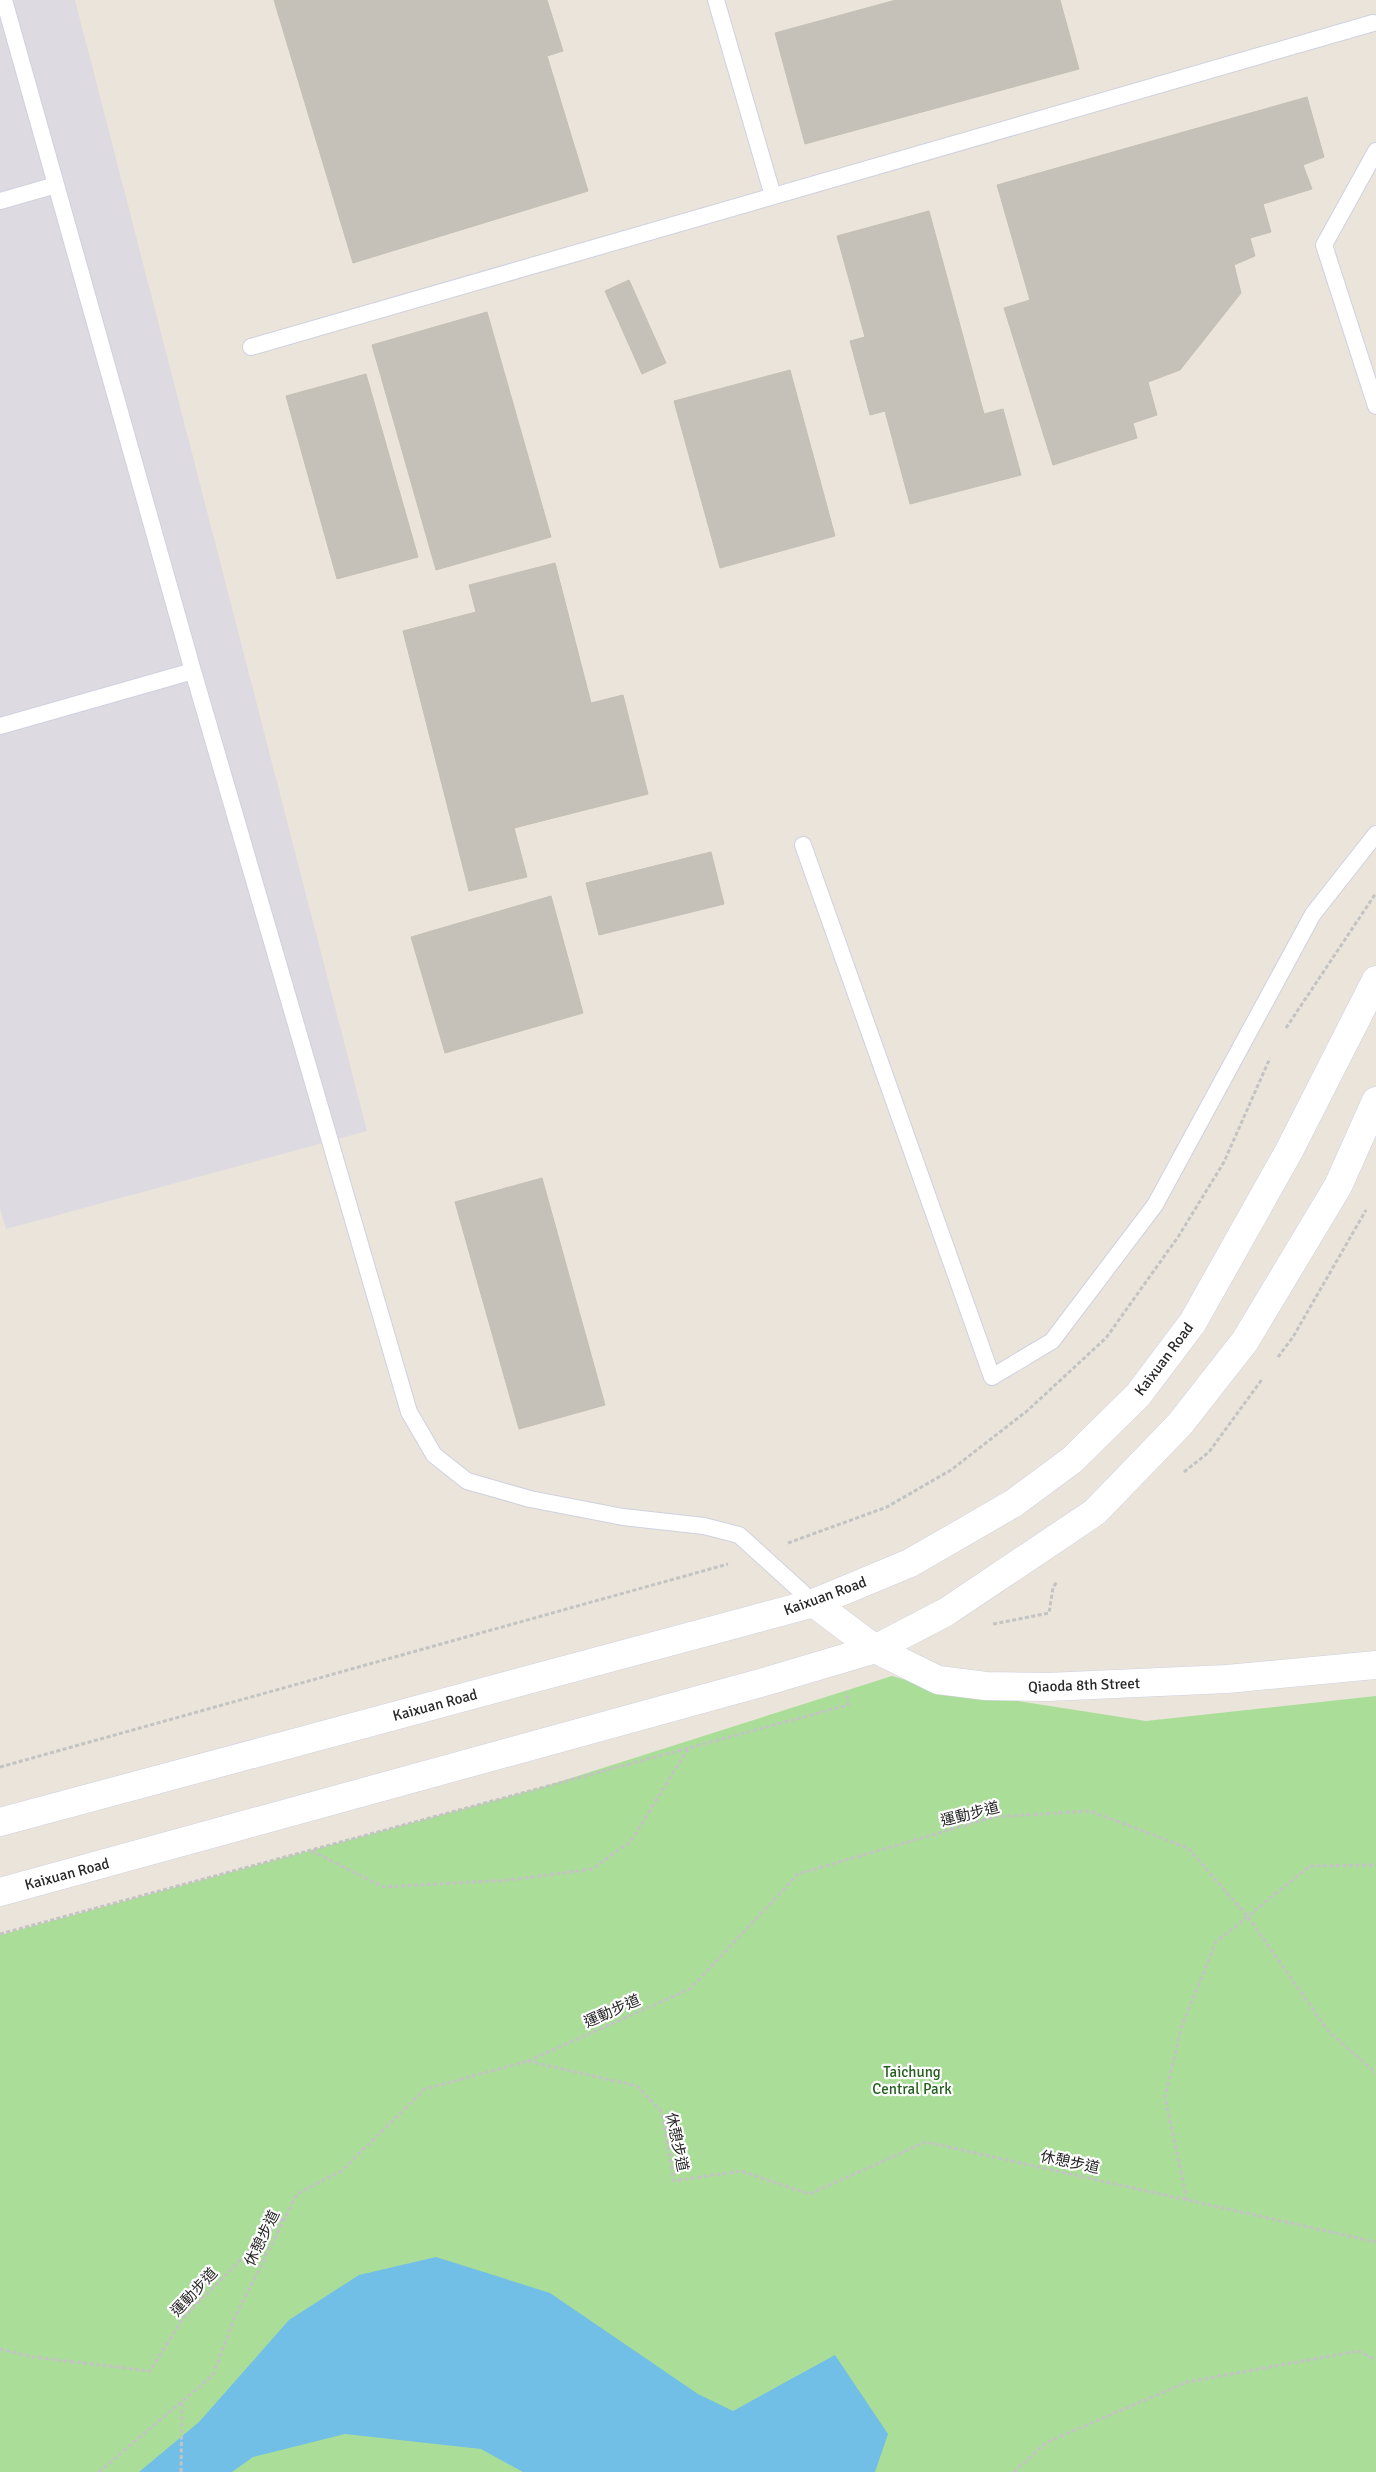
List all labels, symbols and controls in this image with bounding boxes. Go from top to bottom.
street label: Kaixuan Road [1131,1319,1197,1399]
street label: Kaixuan Road [781,1573,869,1619]
street label: Qiaoda 8th Street [1028,1674,1140,1696]
street label: Kaixuan Road [391,1685,479,1725]
street label: 運動步道 [939,1798,1001,1830]
street label: Kaixuan Road [23,1854,111,1894]
street label: 運動步道 [581,1991,643,2031]
park label: Taichung Central Park [872,2063,952,2098]
street label: 休憩步道 [662,2111,692,2173]
street label: 休憩步道 [1039,2147,1101,2177]
street label: 休憩步道 [241,2207,283,2269]
street label: 運動步道 [167,2264,221,2320]

